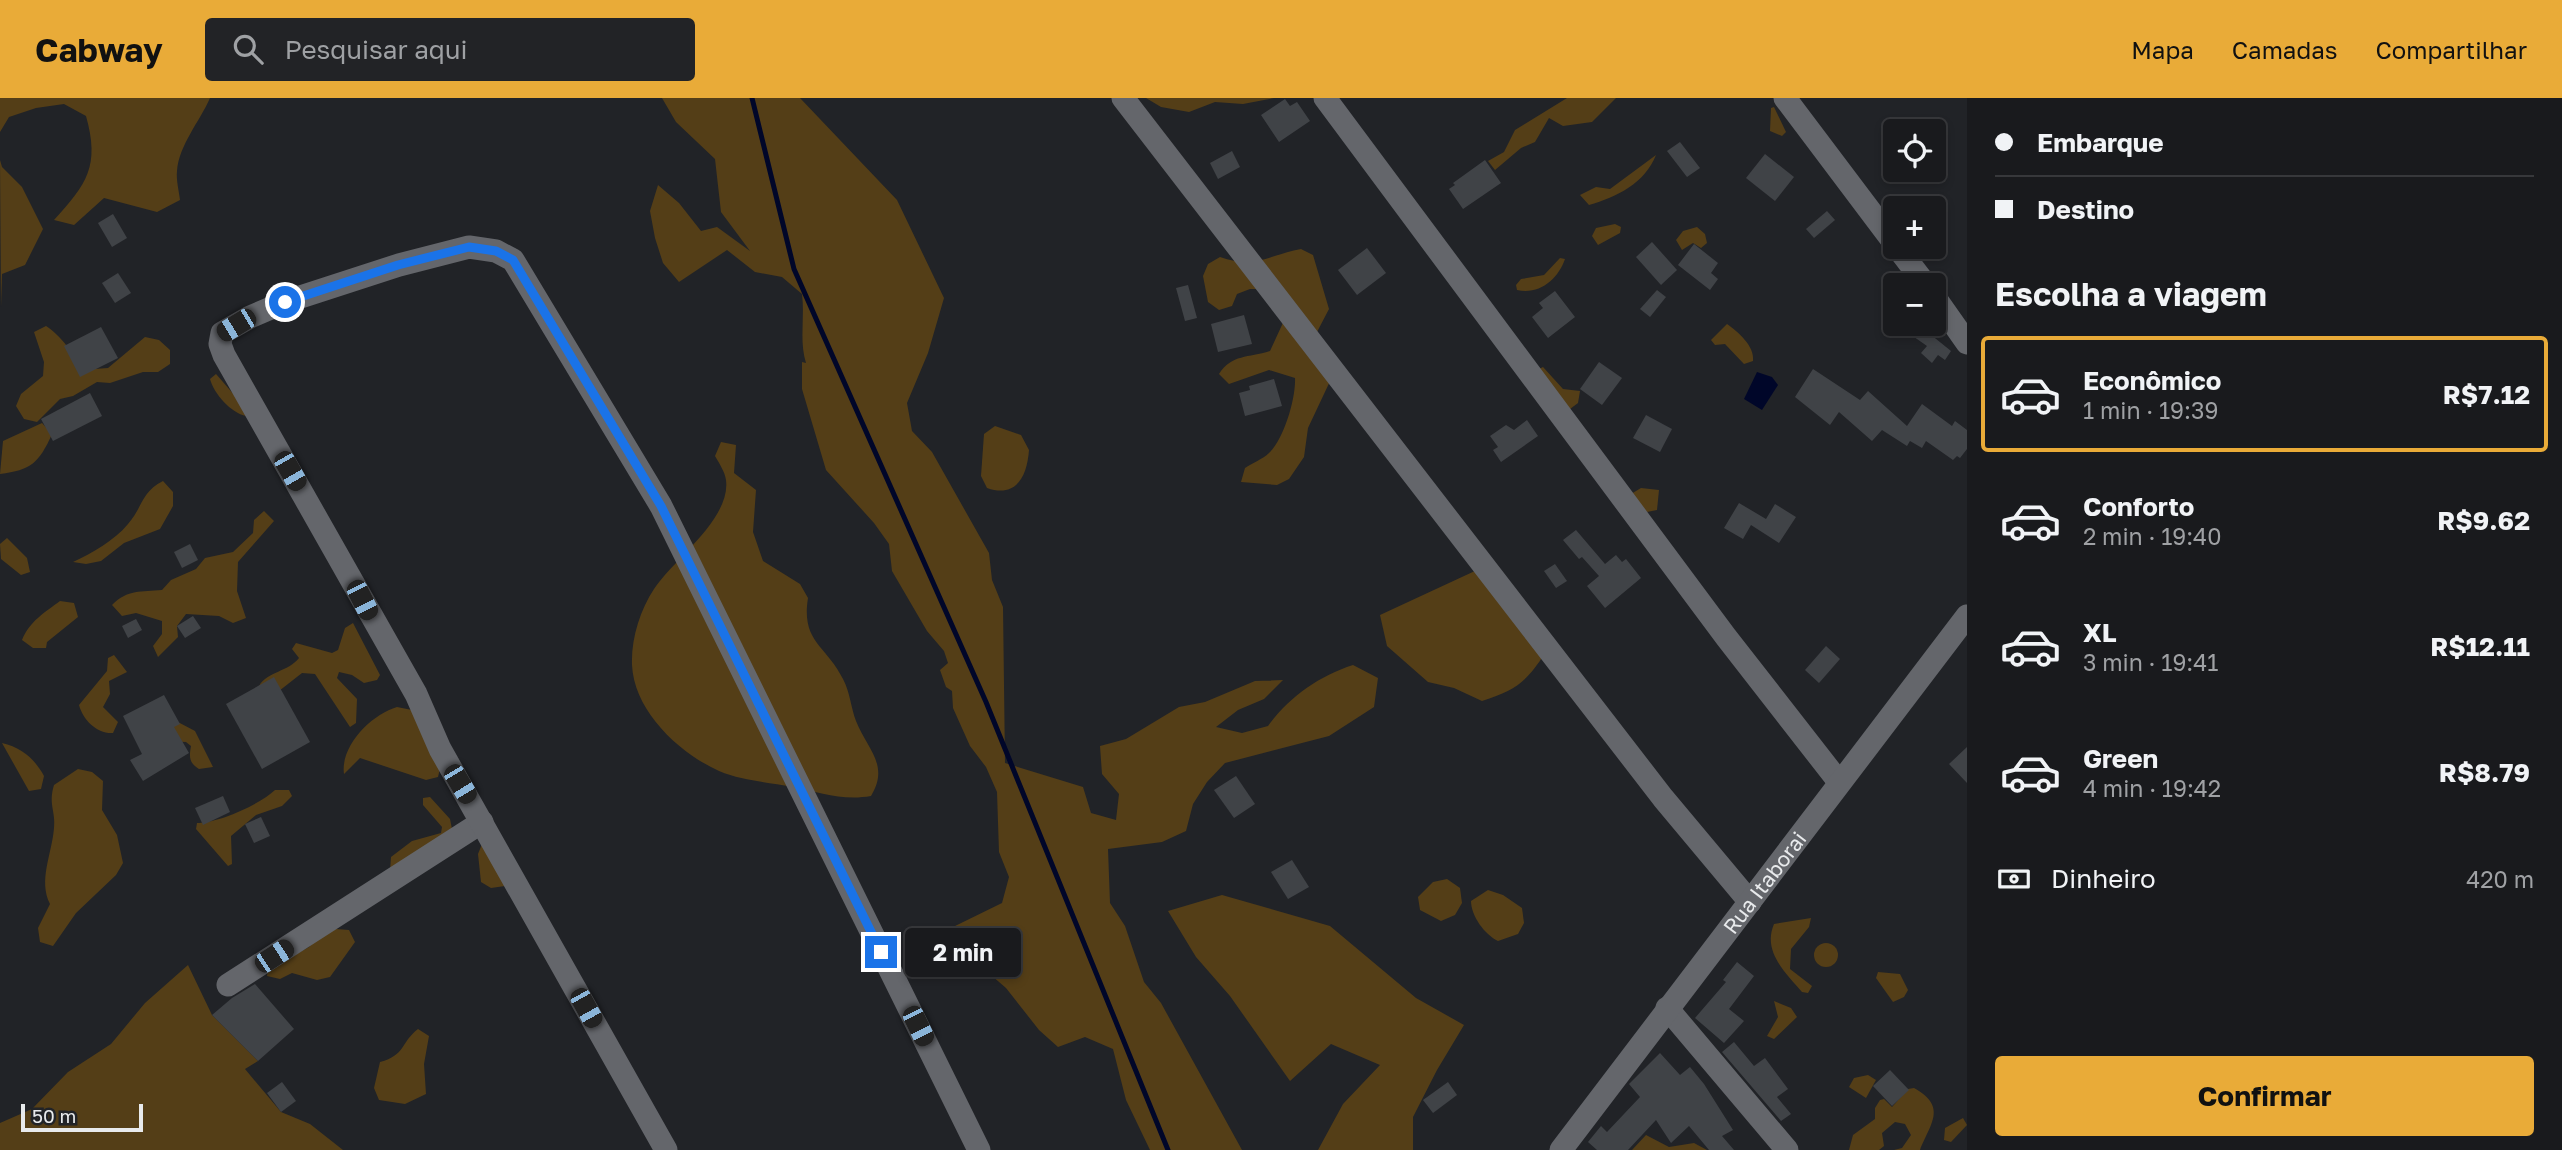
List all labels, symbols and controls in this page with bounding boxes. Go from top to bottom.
search box [205,18,695,81]
text: Cabway [35,30,163,69]
icon: search [229,30,267,68]
text: Pesquisar aqui [285,34,468,65]
text: Mapa [2131,35,2194,64]
text: Camadas [2232,35,2337,64]
text: Compartilhar [2375,35,2527,64]
map controls [1883,119,1946,336]
button: locate [1883,119,1946,182]
text: Embarque [2037,127,2164,158]
text: Destino [2037,194,2134,225]
button: + [1883,196,1946,259]
button: − [1883,273,1946,336]
text: Escolha a viagem [1995,275,2267,313]
route start [269,286,301,318]
car [213,305,260,345]
icon: car [1999,363,2062,426]
text: Econômico [2083,365,2221,396]
text: R$7.12 [2443,379,2530,410]
text: 1 min · 19:39 [2083,396,2218,424]
car [271,448,310,494]
icon: car [1999,489,2062,552]
text: Conforto [2083,491,2194,522]
text: R$9.62 [2437,505,2530,536]
text: 2 min · 19:40 [2083,522,2221,550]
car [344,577,381,623]
icon: car [1999,615,2062,678]
text: XL [2083,617,2117,648]
text: R$12.11 [2430,631,2530,662]
text: 3 min · 19:41 [2083,648,2218,676]
icon: car [1999,741,2062,804]
text: Green [2083,743,2158,774]
text: R$8.79 [2439,757,2530,788]
car [441,761,480,807]
text: 4 min · 19:42 [2083,774,2221,802]
street label: Rua Itaborai [1717,826,1812,939]
icon: cash [1995,860,2033,898]
text: Dinheiro [2051,863,2156,894]
text: 420 m [2466,865,2534,893]
callout: 2 min [906,928,1021,976]
car [251,936,298,976]
route end [865,936,897,968]
text: 2 min [933,938,993,966]
car [567,985,606,1031]
car [900,1003,937,1049]
button: Confirmar [1995,1056,2534,1136]
scale bar [21,1101,144,1133]
text: 50 m [32,1104,76,1127]

